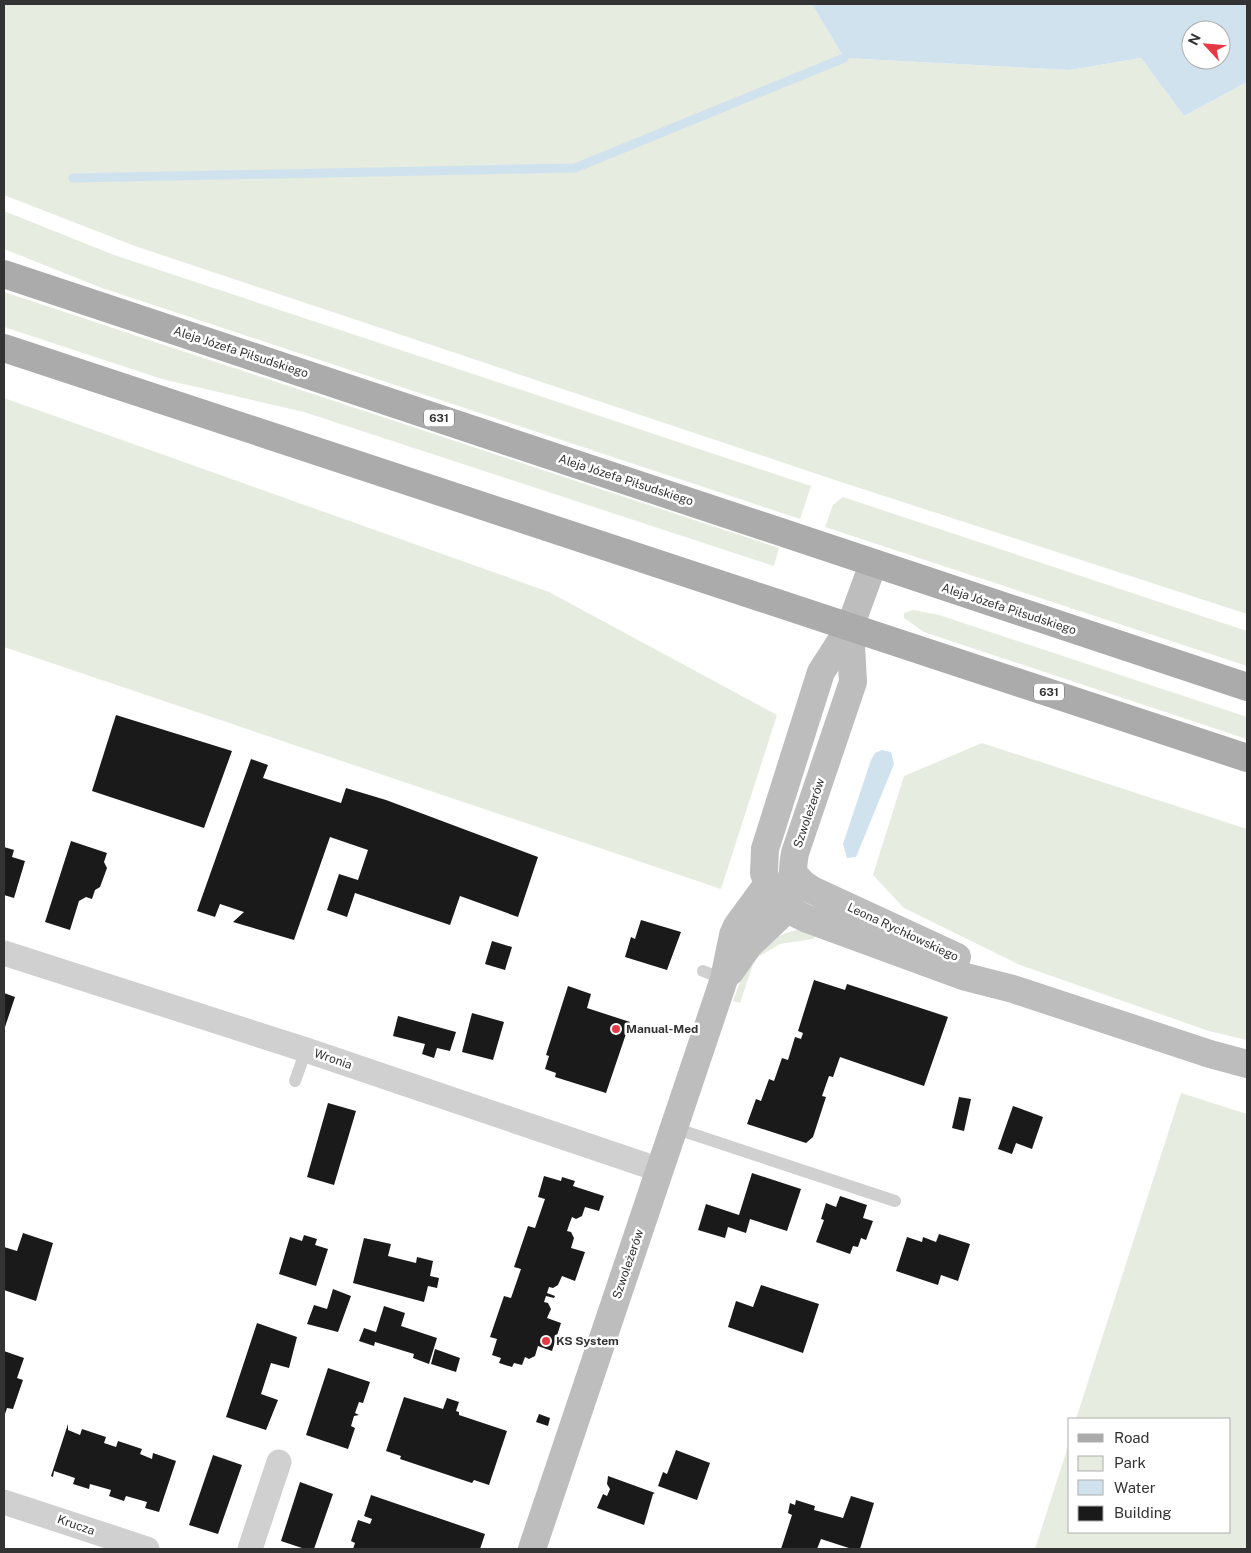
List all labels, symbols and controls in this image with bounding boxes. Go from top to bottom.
north arrow [1181,20,1231,70]
text: N [1185,31,1204,48]
street label: Aleja Józefa Piłsudskiego [172,324,310,380]
road number: 631 [424,409,454,426]
street label: Aleja Józefa Piłsudskiego [557,452,695,508]
street label: Aleja Józefa Piłsudskiego [940,581,1078,637]
road number: 631 [1034,684,1064,700]
street label: Szwoleżerów [791,776,828,850]
street label: Leona Rychłowskiego [845,900,961,964]
place label: Manual-Med [626,1022,698,1036]
marker: Manual-Med [610,1023,622,1035]
street label: Wronia [312,1046,354,1072]
street label: Szwoleżerów [610,1227,647,1301]
place label: KS System [556,1334,619,1348]
marker: KS System [540,1335,552,1347]
legend [1068,1418,1231,1533]
text: Road [1114,1429,1150,1446]
text: Park [1114,1454,1146,1471]
text: Water [1114,1479,1156,1496]
text: Building [1114,1504,1172,1521]
street label: Krucza [55,1512,97,1538]

